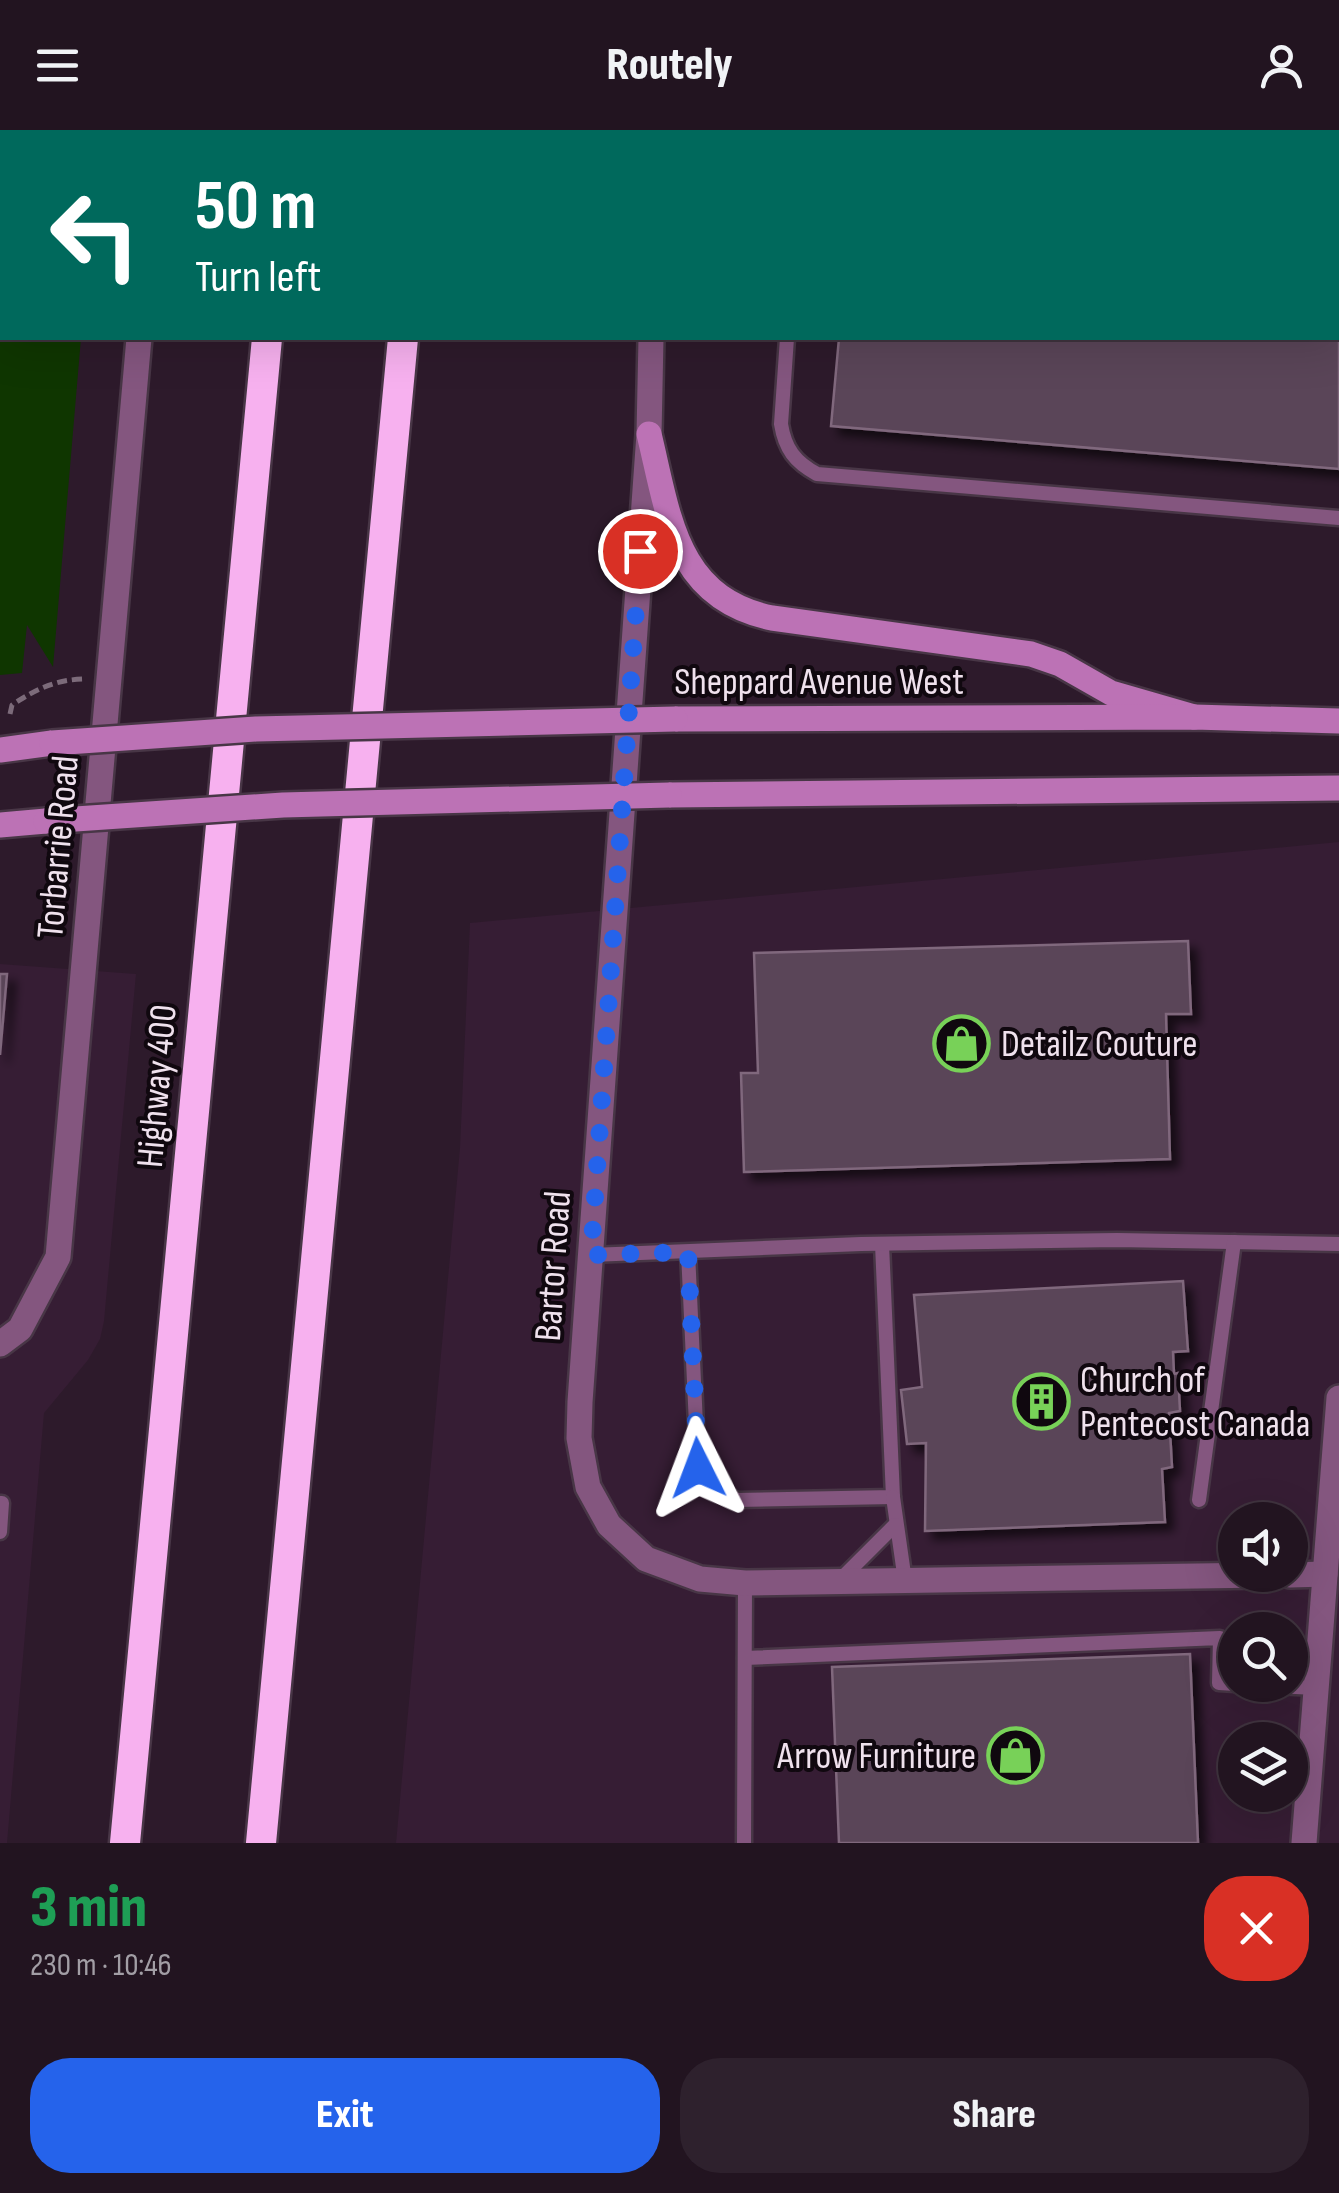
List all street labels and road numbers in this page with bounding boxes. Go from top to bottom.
street label: Sheppard Avenue West [674,660,964,705]
street label: Torbarrie Road [28,754,89,940]
street label: Highway 400 [128,1003,187,1170]
street label: Bartor Road [526,1190,581,1343]

